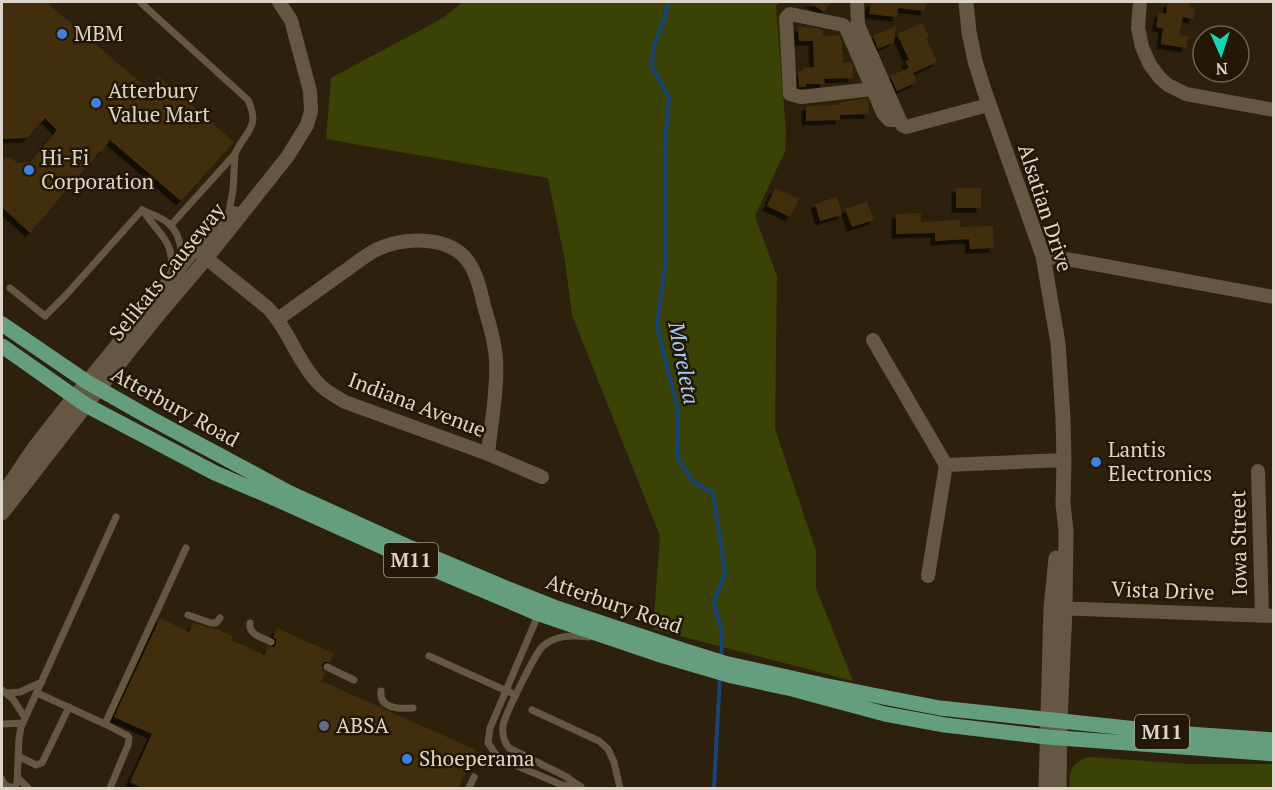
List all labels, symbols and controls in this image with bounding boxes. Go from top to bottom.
place label: MBM [74,19,123,47]
north arrow [1191,24,1251,84]
marker: MBM [55,27,69,41]
text: N [1215,58,1228,80]
place label: Atterbury Value Mart [108,76,210,128]
marker: Atterbury Value Mart [89,96,103,110]
street label: Alsatian Drive [1012,140,1080,275]
place label: Hi-Fi Corporation [41,143,155,195]
marker: Hi-Fi Corporation [22,163,36,177]
street label: Selikats Causeway [102,196,231,346]
water label: Moreleta [662,318,707,407]
street label: Atterbury Road [107,359,245,453]
street label: Indiana Avenue [345,365,490,443]
place label: Lantis Electronics [1108,435,1212,487]
marker: Lantis Electronics [1089,455,1103,469]
street label: Iowa Street [1223,490,1253,596]
road number: M11 [384,543,438,577]
street label: Atterbury Road [543,567,686,640]
street label: Vista Drive [1111,574,1215,606]
place label: ABSA [336,711,390,739]
road number: M11 [1135,715,1189,749]
marker: ABSA [317,719,331,733]
place label: Shoeperama [419,744,535,772]
marker: Shoeperama [400,752,414,766]

